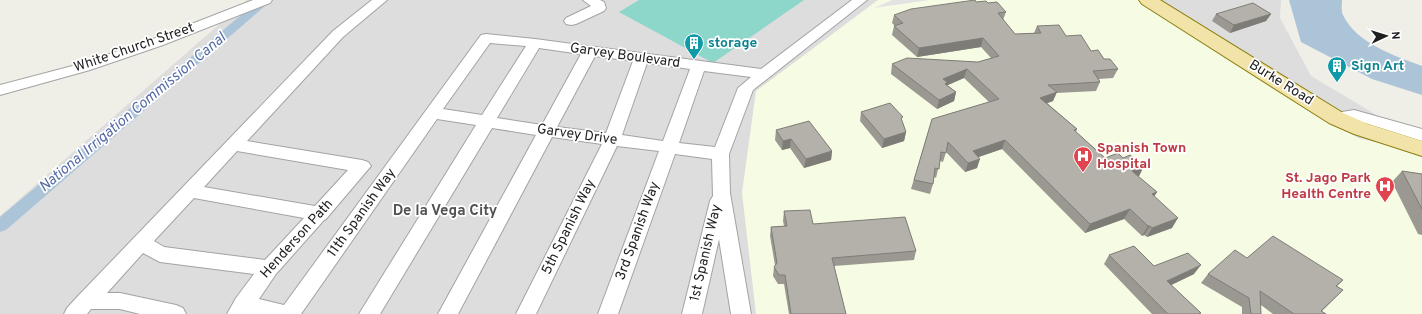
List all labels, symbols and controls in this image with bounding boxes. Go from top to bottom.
north arrow [1366,16,1406,56]
street label: White Church Street [72,19,196,77]
water label: National Irrigation Commission Canal [36,28,231,197]
text: N [1388,31,1402,40]
building icon: storage [683,32,705,60]
place label: storage [708,35,757,52]
street label: Garvey Boulevard [569,40,681,72]
building icon: Sign Art [1326,55,1348,83]
street label: Burke Road [1246,57,1316,109]
place label: Sign Art [1351,58,1404,75]
street label: Garvey Drive [536,121,618,149]
place label: Spanish Town Hospital [1097,140,1186,173]
hospital icon: Spanish Town Hospital [1072,145,1094,173]
street label: 11th Spanish Way [324,165,400,261]
place label: St. Jago Park Health Centre [1281,170,1371,203]
hospital icon: St. Jago Park Health Centre [1374,175,1396,203]
street label: 5th Spanish Way [539,177,599,277]
street label: 3rd Spanish Way [612,179,664,283]
street label: Henderson Path [257,196,337,282]
district label: De la Vega City [393,202,498,221]
street label: 1st Spanish Way [687,203,725,303]

